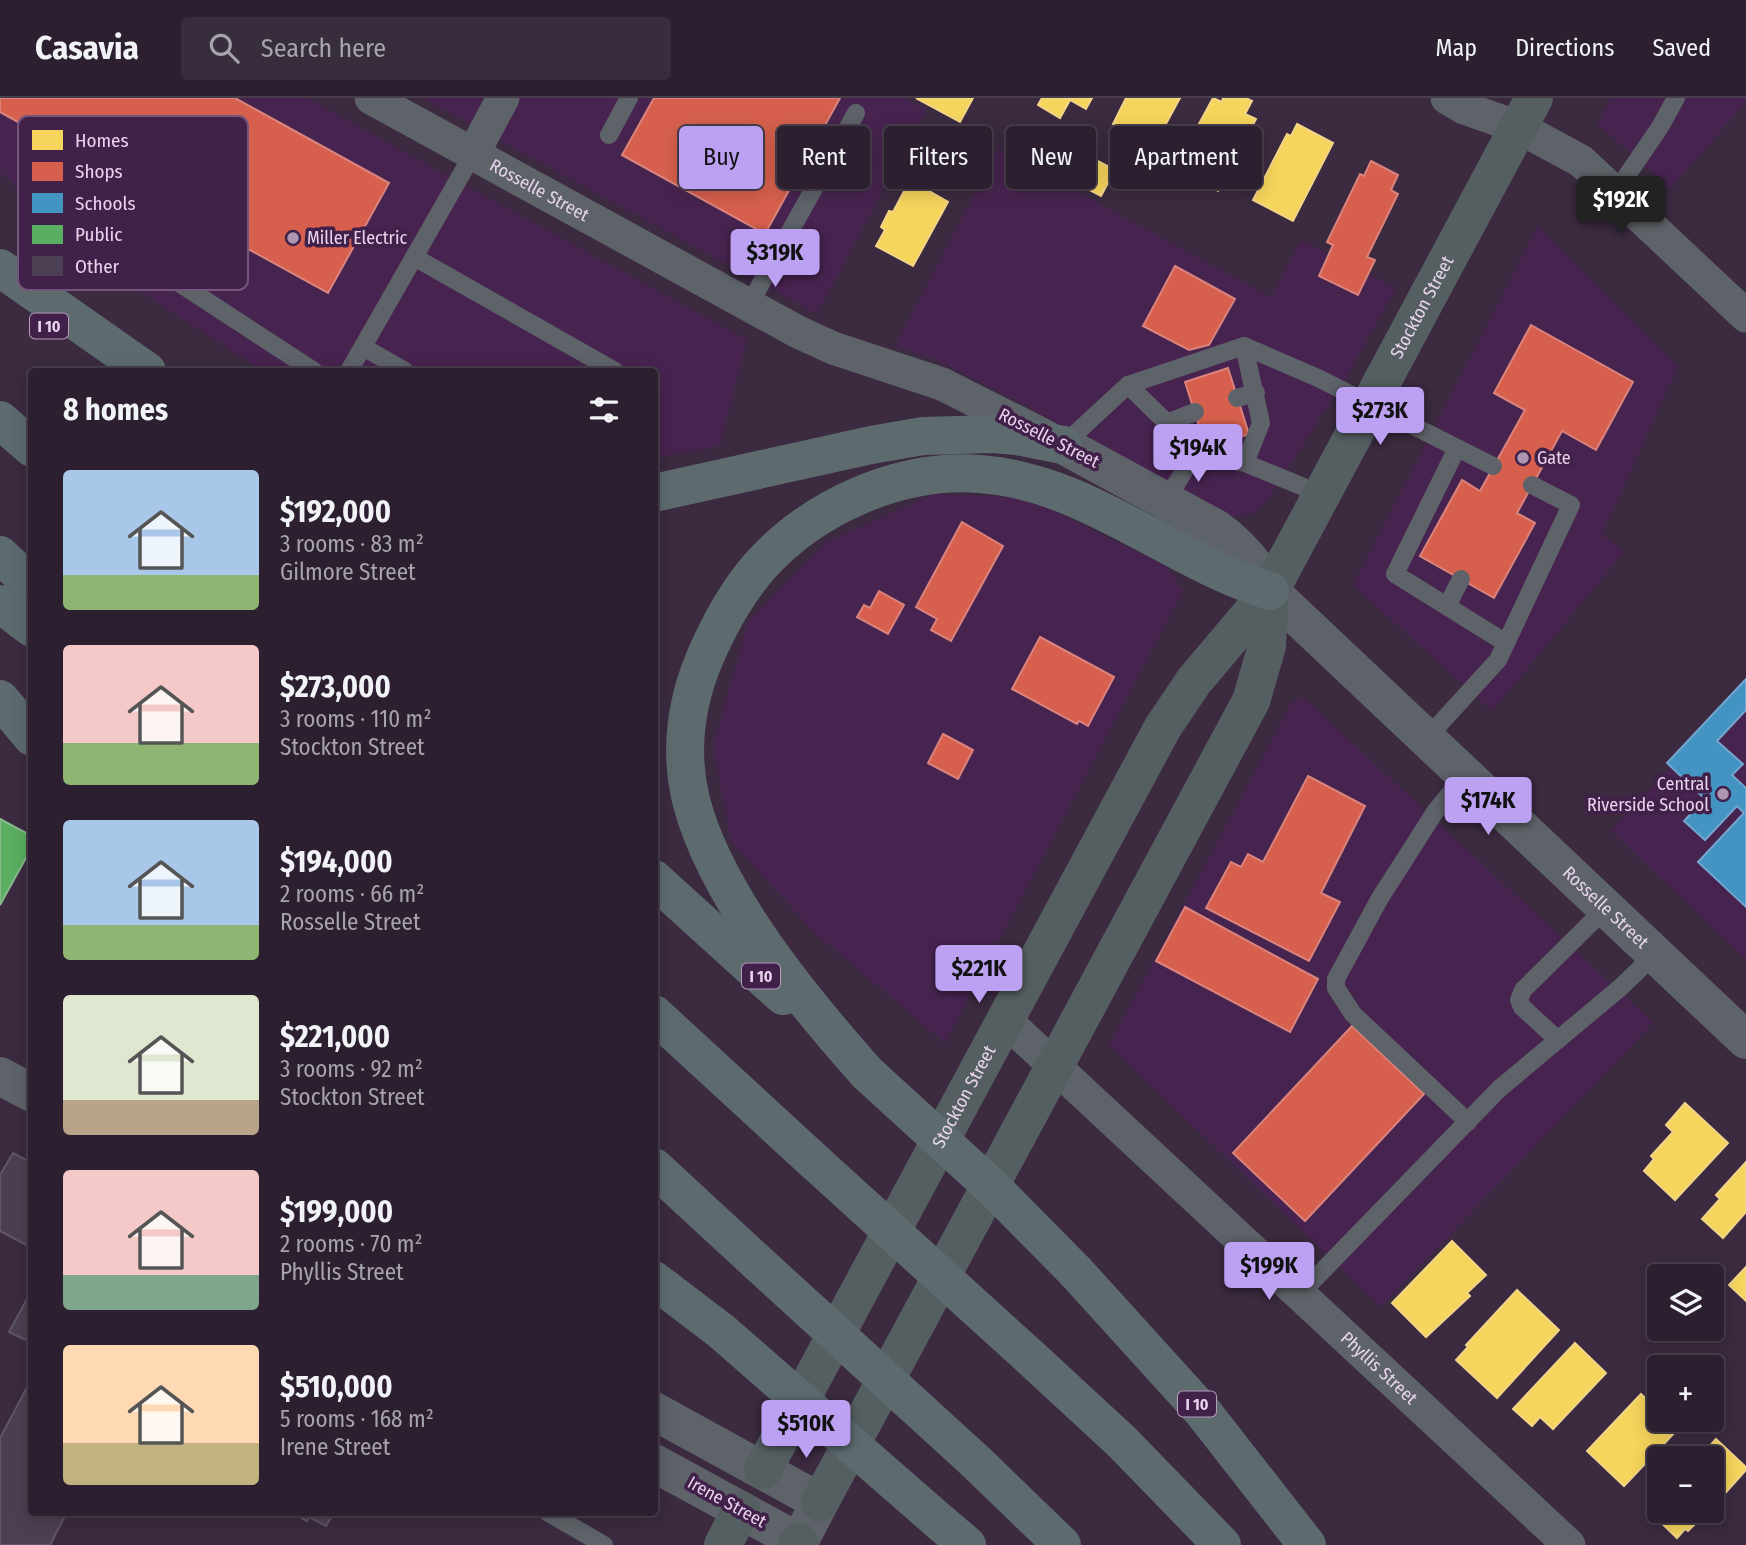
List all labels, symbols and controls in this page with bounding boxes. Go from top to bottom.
search box [181,17,671,80]
text: Casavia [35,28,139,68]
icon: search [205,29,243,67]
text: Search here [261,33,386,64]
text: Map [1436,34,1477,62]
text: Directions [1515,34,1614,62]
text: Saved [1652,34,1711,62]
legend [18,116,248,290]
chip: Buy [679,126,763,189]
chip: Rent [777,126,870,189]
chip: Filters [884,126,992,189]
chip: New [1006,126,1096,189]
chip: Apartment [1110,126,1262,189]
text: Homes [75,129,129,152]
street label: Rosselle Street [486,154,593,226]
text: Shops [75,160,123,183]
pin: $192K [1572,176,1670,236]
text: $192K [1593,185,1649,213]
text: Schools [75,192,136,215]
text: Public [75,223,122,246]
place label: Miller Electric [307,227,407,249]
marker: Miller Electric [285,230,301,246]
pin: $319K [726,230,824,289]
text: $319K [747,238,803,266]
street label: Stockton Street [1386,252,1458,362]
text: Other [75,255,120,278]
road number: I 10 [30,314,68,338]
pin: $273K [1331,388,1429,447]
icon: filters [585,391,623,429]
text: 8 homes [63,392,168,428]
text: $273K [1352,396,1408,424]
street label: Rosselle Street [995,403,1103,473]
pin: $194K [1149,424,1247,484]
text: $194K [1169,433,1227,461]
place label: Gate [1537,447,1571,469]
marker: Gate [1515,450,1531,466]
text: $192,000 [280,494,391,530]
icon: home [119,498,203,582]
text: 3 rooms · 83 m² [280,530,424,558]
text: Gilmore Street [280,558,416,586]
text: $273,000 [280,669,391,705]
icon: home [119,673,203,757]
text: 3 rooms · 110 m² [280,705,431,733]
text: Stockton Street [280,733,425,761]
place label: Central Riverside School [1587,773,1709,816]
pin: $174K [1439,778,1537,837]
text: $174K [1461,786,1515,814]
marker: Central Riverside School [1715,786,1731,802]
text: $194,000 [280,844,393,880]
icon: home [119,848,203,932]
street label: Rosselle Street [1558,862,1653,953]
text: 2 rooms · 66 m² [280,880,424,908]
text: Rosselle Street [280,908,420,936]
pin: $221K [930,946,1028,1005]
text: $221K [951,954,1007,982]
road number: I 10 [742,964,780,988]
text: $221,000 [280,1019,390,1055]
icon: home [119,1023,203,1107]
street label: Stockton Street [927,1041,1001,1152]
text: 3 rooms · 92 m² [280,1055,423,1083]
text: Stockton Street [280,1083,425,1111]
text: $199,000 [280,1194,393,1230]
icon: home [119,1198,203,1282]
text: 2 rooms · 70 m² [280,1230,423,1258]
pin: $199K [1220,1242,1318,1302]
text: $199K [1240,1251,1298,1279]
text: Phyllis Street [280,1258,404,1286]
map controls [1647,1264,1724,1523]
button: layers [1647,1264,1724,1341]
street label: Phyllis Street [1336,1327,1422,1409]
button: + [1647,1355,1724,1432]
text: $510,000 [280,1369,393,1405]
icon: home [119,1373,203,1457]
road number: I 10 [1178,1392,1216,1416]
pin: $510K [757,1400,855,1460]
text: 5 rooms · 168 m² [280,1405,434,1433]
text: $510K [777,1409,835,1437]
text: Irene Street [280,1433,390,1461]
button: − [1647,1446,1724,1523]
street label: Irene Street [684,1471,770,1533]

